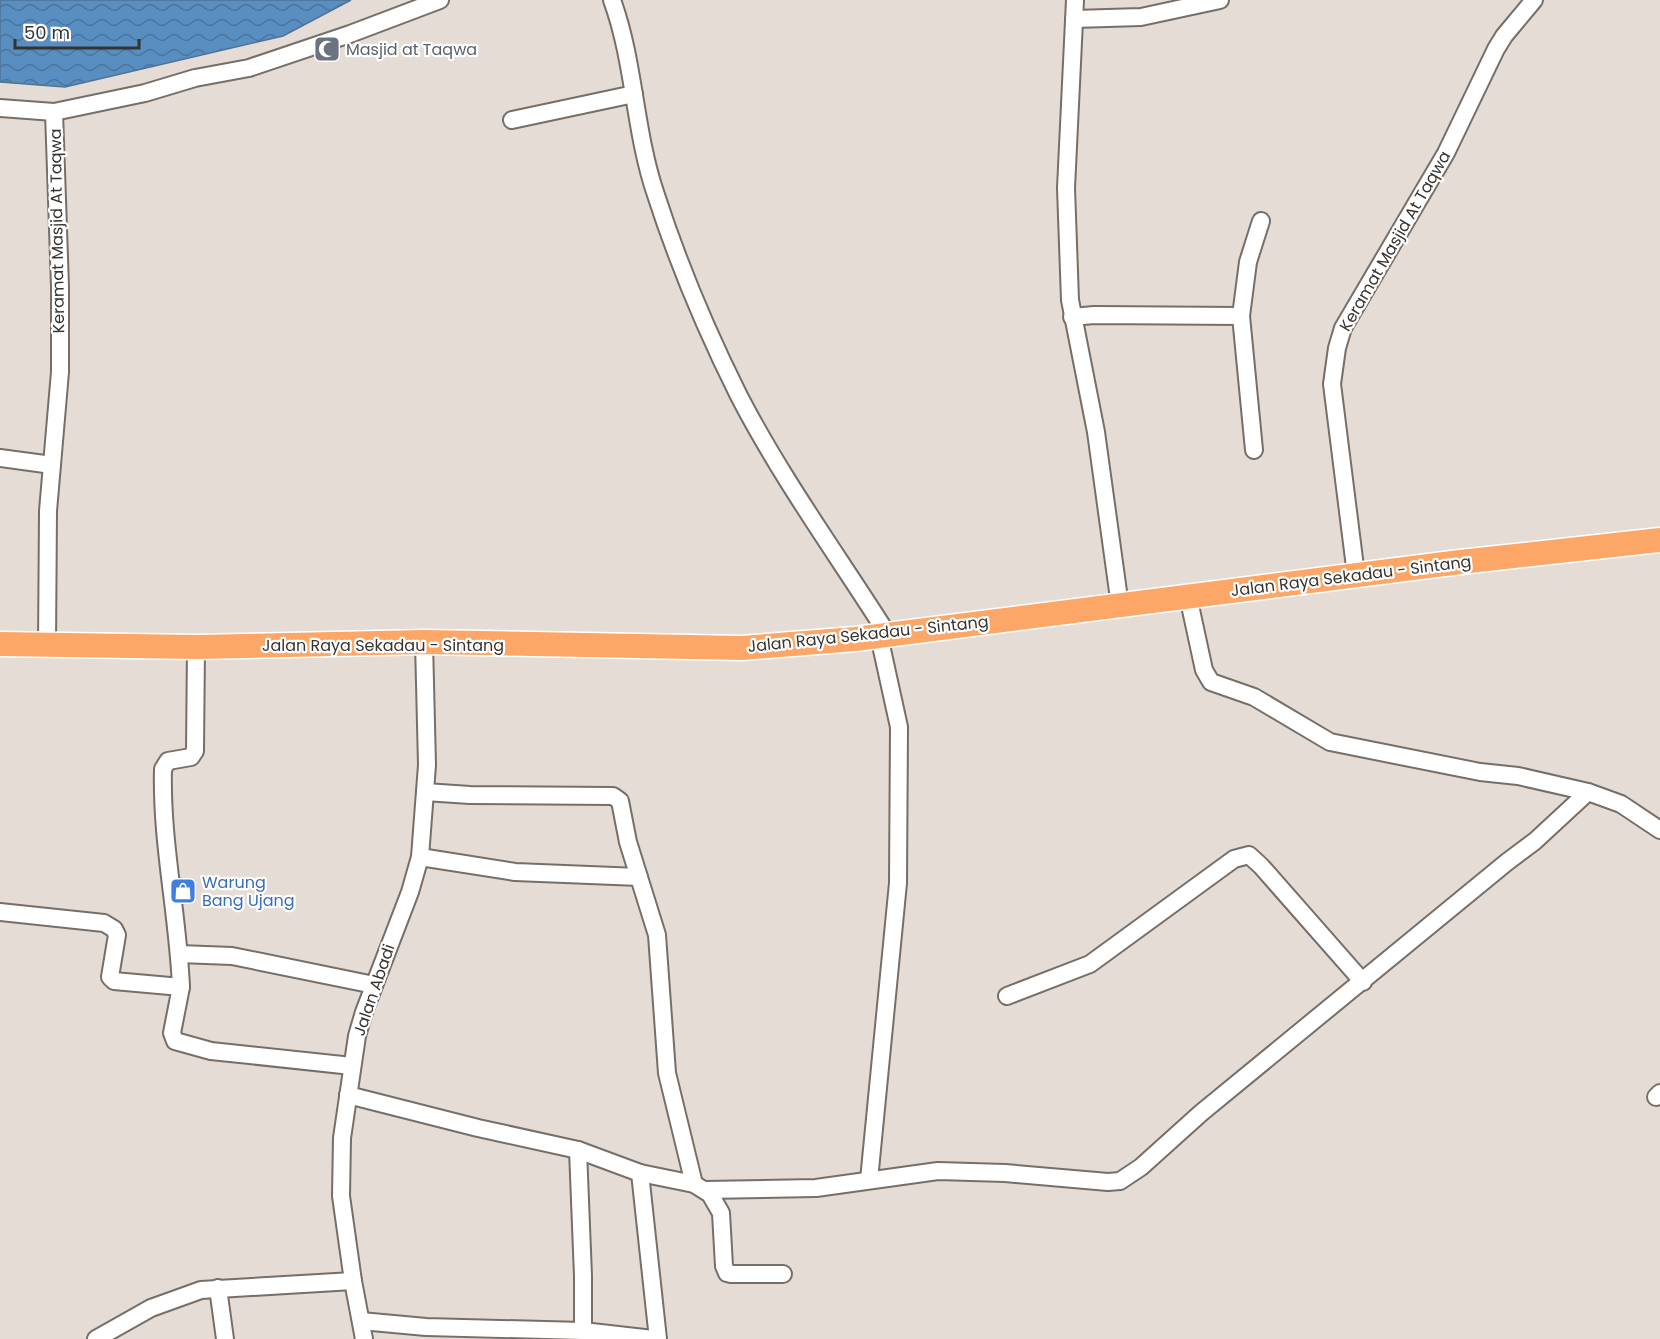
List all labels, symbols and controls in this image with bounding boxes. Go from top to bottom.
scale bar [15,12,140,50]
text: 50 m [24,20,70,45]
mosque icon: Masjid at Taqwa [312,34,342,64]
place label: Masjid at Taqwa [346,38,477,61]
street label: Keramat Masjid At Taqwa [44,128,70,334]
street label: Keramat Masjid At Taqwa [1334,147,1456,335]
street label: Jalan Raya Sekadau - Sintang [1229,550,1473,602]
street label: Jalan Raya Sekadau - Sintang [746,610,990,658]
street label: Jalan Raya Sekadau - Sintang [262,634,504,657]
place label: Warung Bang Ujang [202,871,295,912]
shop icon: Warung Bang Ujang [168,876,198,906]
street label: Jalan Abadi [348,941,400,1039]

